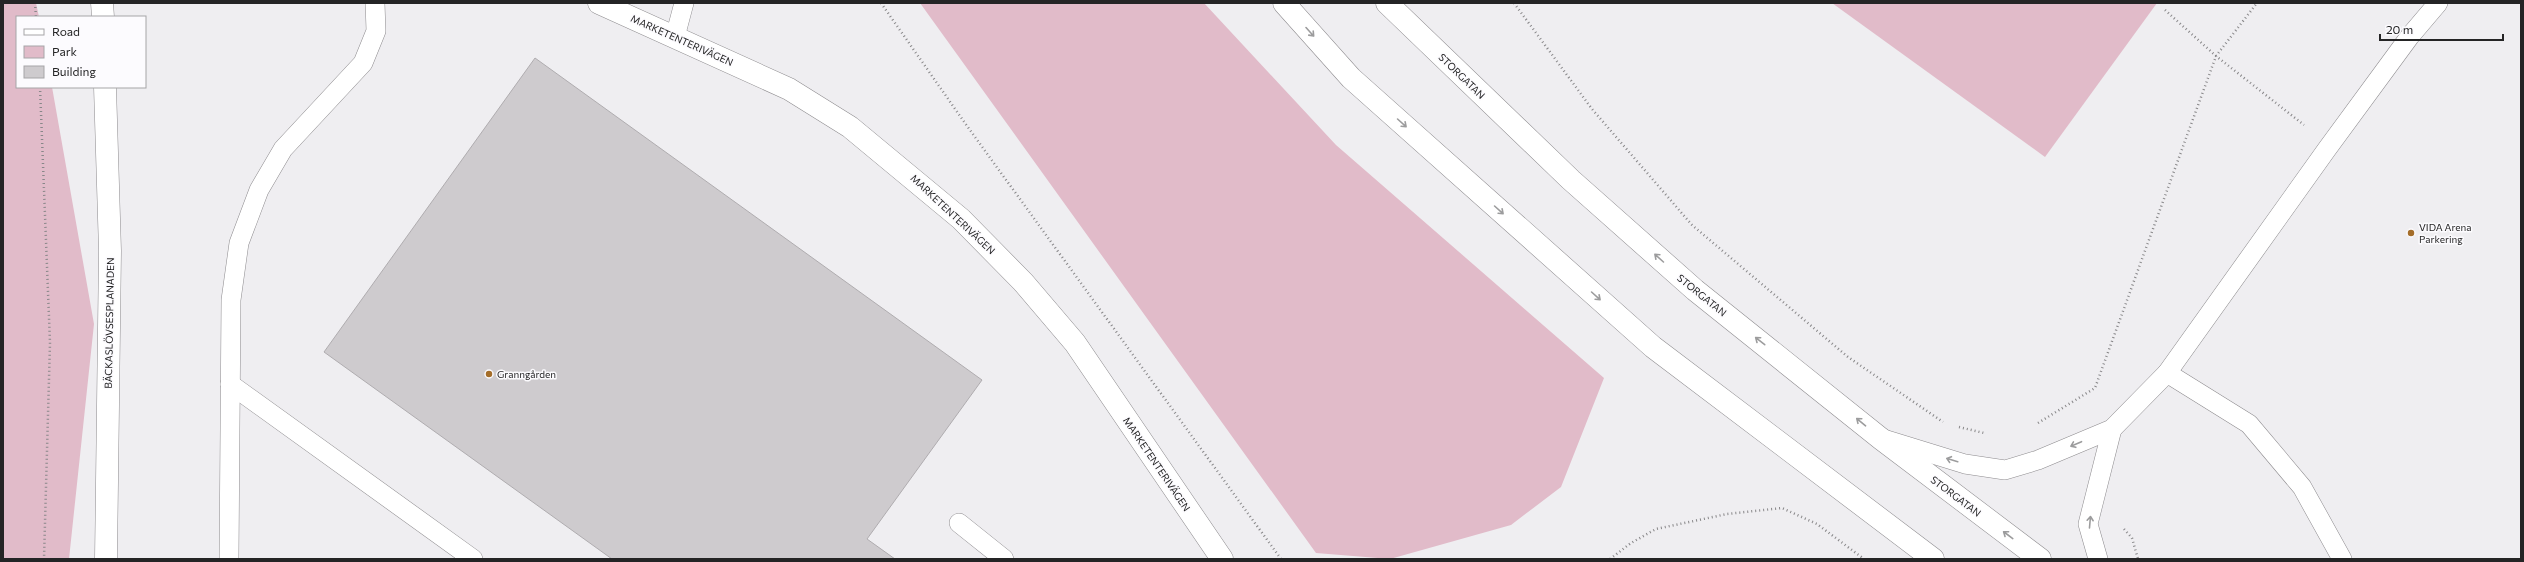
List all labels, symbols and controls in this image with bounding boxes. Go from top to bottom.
street label: MARKETENTERIVÄGEN [629,12,735,68]
legend [16,16,146,88]
scale bar [2380,16,2503,42]
text: 20 m [2386,22,2413,36]
text: Road [52,24,80,38]
one-way arrow [1305,27,1315,37]
text: Park [52,44,78,58]
street label: STORGATAN [1436,51,1488,101]
text: Building [52,64,96,78]
one-way arrow [1397,119,1407,128]
street label: MARKETENTERIVÄGEN [908,172,998,256]
one-way arrow [1494,205,1504,215]
place label: VIDA Arena Parkering [2419,221,2472,245]
marker: VIDA Arena Parkering [2406,228,2416,238]
one-way arrow [1654,254,1664,263]
street label: BÄCKASLÖVSESPLANADEN [102,257,116,389]
street label: STORGATAN [1675,271,1729,319]
one-way arrow [1591,292,1601,301]
one-way arrow [1754,337,1765,345]
place label: Granngården [497,368,556,380]
marker: Granngården [484,369,494,379]
street label: MARKETENTERIVÄGEN [1121,415,1193,513]
one-way arrow [1856,418,1866,427]
one-way arrow [2070,441,2082,448]
one-way arrow [1945,456,1958,463]
street label: STORGATAN [1928,473,1984,519]
one-way arrow [2086,515,2093,528]
one-way arrow [2003,531,2014,540]

